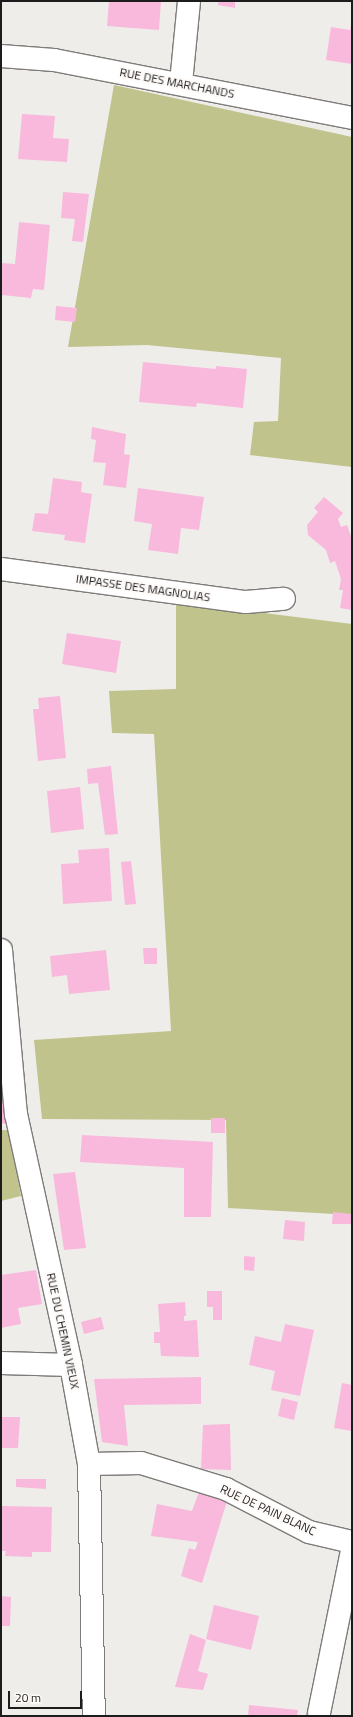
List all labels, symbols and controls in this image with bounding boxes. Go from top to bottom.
street label: RUE DES MARCHANDS [118,65,236,101]
street label: IMPASSE DES MAGNOLIAS [75,571,211,605]
street label: RUE DU CHEMIN VIEUX [44,1272,82,1390]
street label: RUE DE PAIN BLANC [218,1482,318,1538]
scale bar [10,1683,84,1709]
text: 20 m [15,1688,41,1707]

